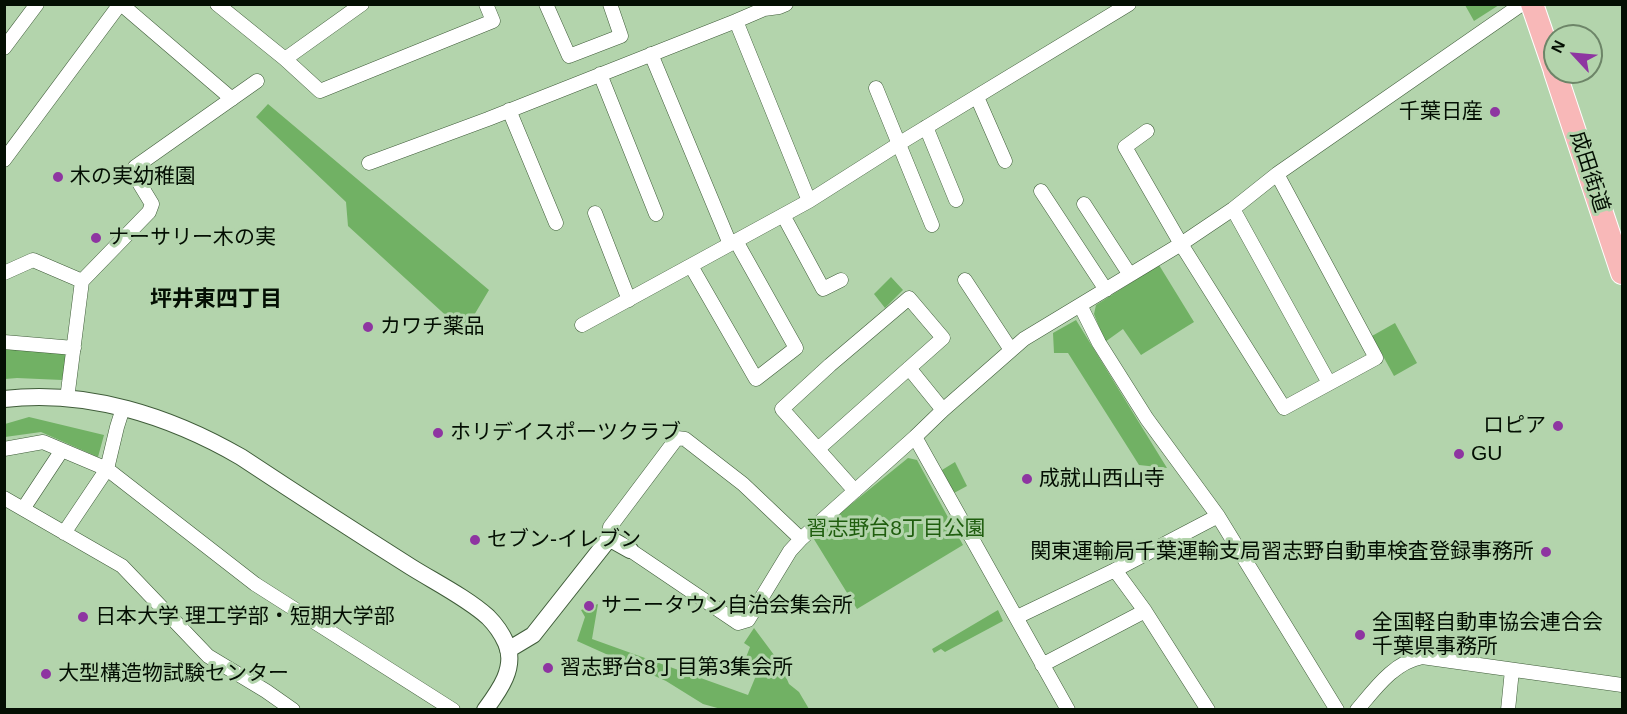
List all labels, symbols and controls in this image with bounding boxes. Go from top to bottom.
north arrow [1543,24,1603,84]
text: N [1548,38,1568,56]
place label: 千葉日産 [1399,99,1483,125]
marker: 千葉日産 [1488,105,1502,119]
street label: 成田街道 [1564,128,1614,216]
place label: 木の実幼稚園 [70,164,196,190]
marker: 木の実幼稚園 [51,170,65,184]
place label: ナーサリー木の実 [108,225,276,251]
marker: ナーサリー木の実 [89,231,103,245]
district label: 坪井東四丁目 [150,287,282,313]
place label: カワチ薬品 [380,314,485,340]
marker: カワチ薬品 [361,320,375,334]
place label: ロピア [1483,413,1546,439]
marker: ロピア [1551,419,1565,433]
place label: ホリデイスポーツクラブ [450,420,681,446]
marker: ホリデイスポーツクラブ [431,426,445,440]
place label: GU [1471,441,1502,467]
marker: GU [1452,447,1466,461]
place label: 成就山西山寺 [1039,466,1165,492]
marker: 成就山西山寺 [1020,472,1034,486]
park label: 習志野台8丁目公園 [806,516,986,542]
place label: セブン-イレブン [487,527,641,553]
marker: セブン-イレブン [468,533,482,547]
place label: 関東運輸局千葉運輸支局習志野自動車検査登録事務所 [1030,539,1534,565]
marker: 関東運輸局千葉運輸支局習志野自動車検査登録事務所 [1539,545,1553,559]
place label: サニータウン自治会集会所 [601,593,853,619]
marker: サニータウン自治会集会所 [582,599,596,613]
place label: 日本大学 理工学部・短期大学部 [95,604,395,630]
marker: 日本大学 理工学部・短期大学部 [76,610,90,624]
place label: 全国軽自動車協会連合会 千葉県事務所 [1372,610,1603,660]
marker: 全国軽自動車協会連合会 千葉県事務所 [1353,628,1367,642]
place label: 習志野台8丁目第3集会所 [560,655,793,681]
place label: 大型構造物試験センター [58,661,289,687]
marker: 習志野台8丁目第3集会所 [541,661,555,675]
marker: 大型構造物試験センター [39,667,53,681]

